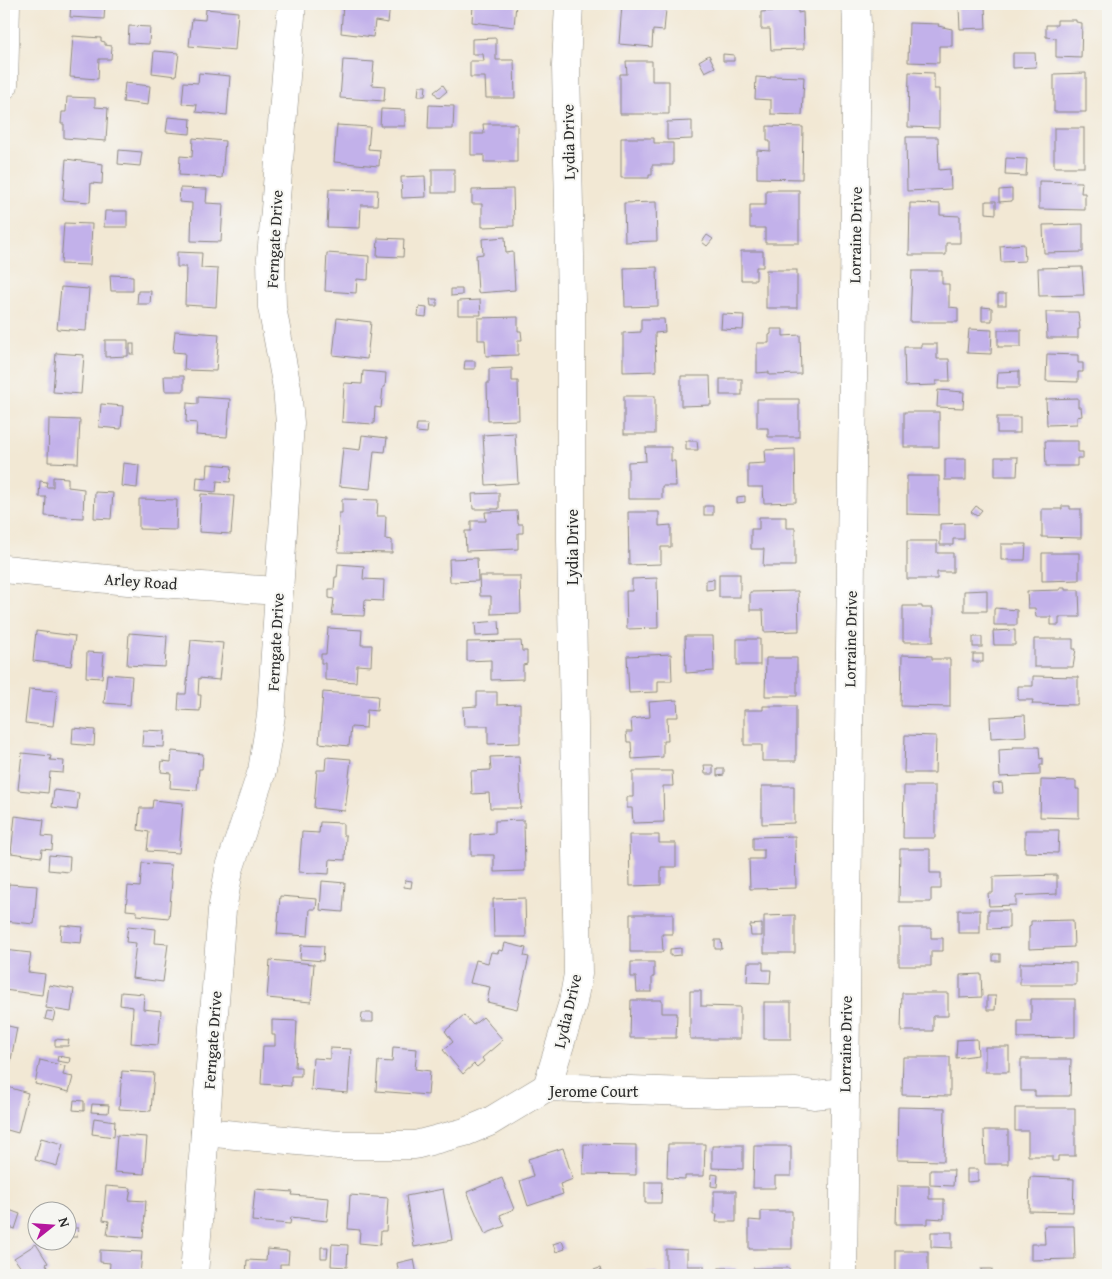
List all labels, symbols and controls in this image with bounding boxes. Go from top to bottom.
street label: Lydia Drive [555,104,581,180]
street label: Lorraine Drive [842,186,868,284]
street label: Ferngate Drive [259,189,289,289]
street label: Lydia Drive [560,509,584,585]
street label: Arley Road [104,566,179,596]
street label: Lorraine Drive [837,590,863,688]
street label: Ferngate Drive [260,592,290,692]
street label: Lydia Drive [547,971,587,1051]
street label: Ferngate Drive [197,990,227,1090]
street label: Lorraine Drive [832,995,858,1093]
street label: Jerome Court [548,1079,639,1103]
north arrow [28,1202,78,1252]
text: N [54,1215,76,1230]

